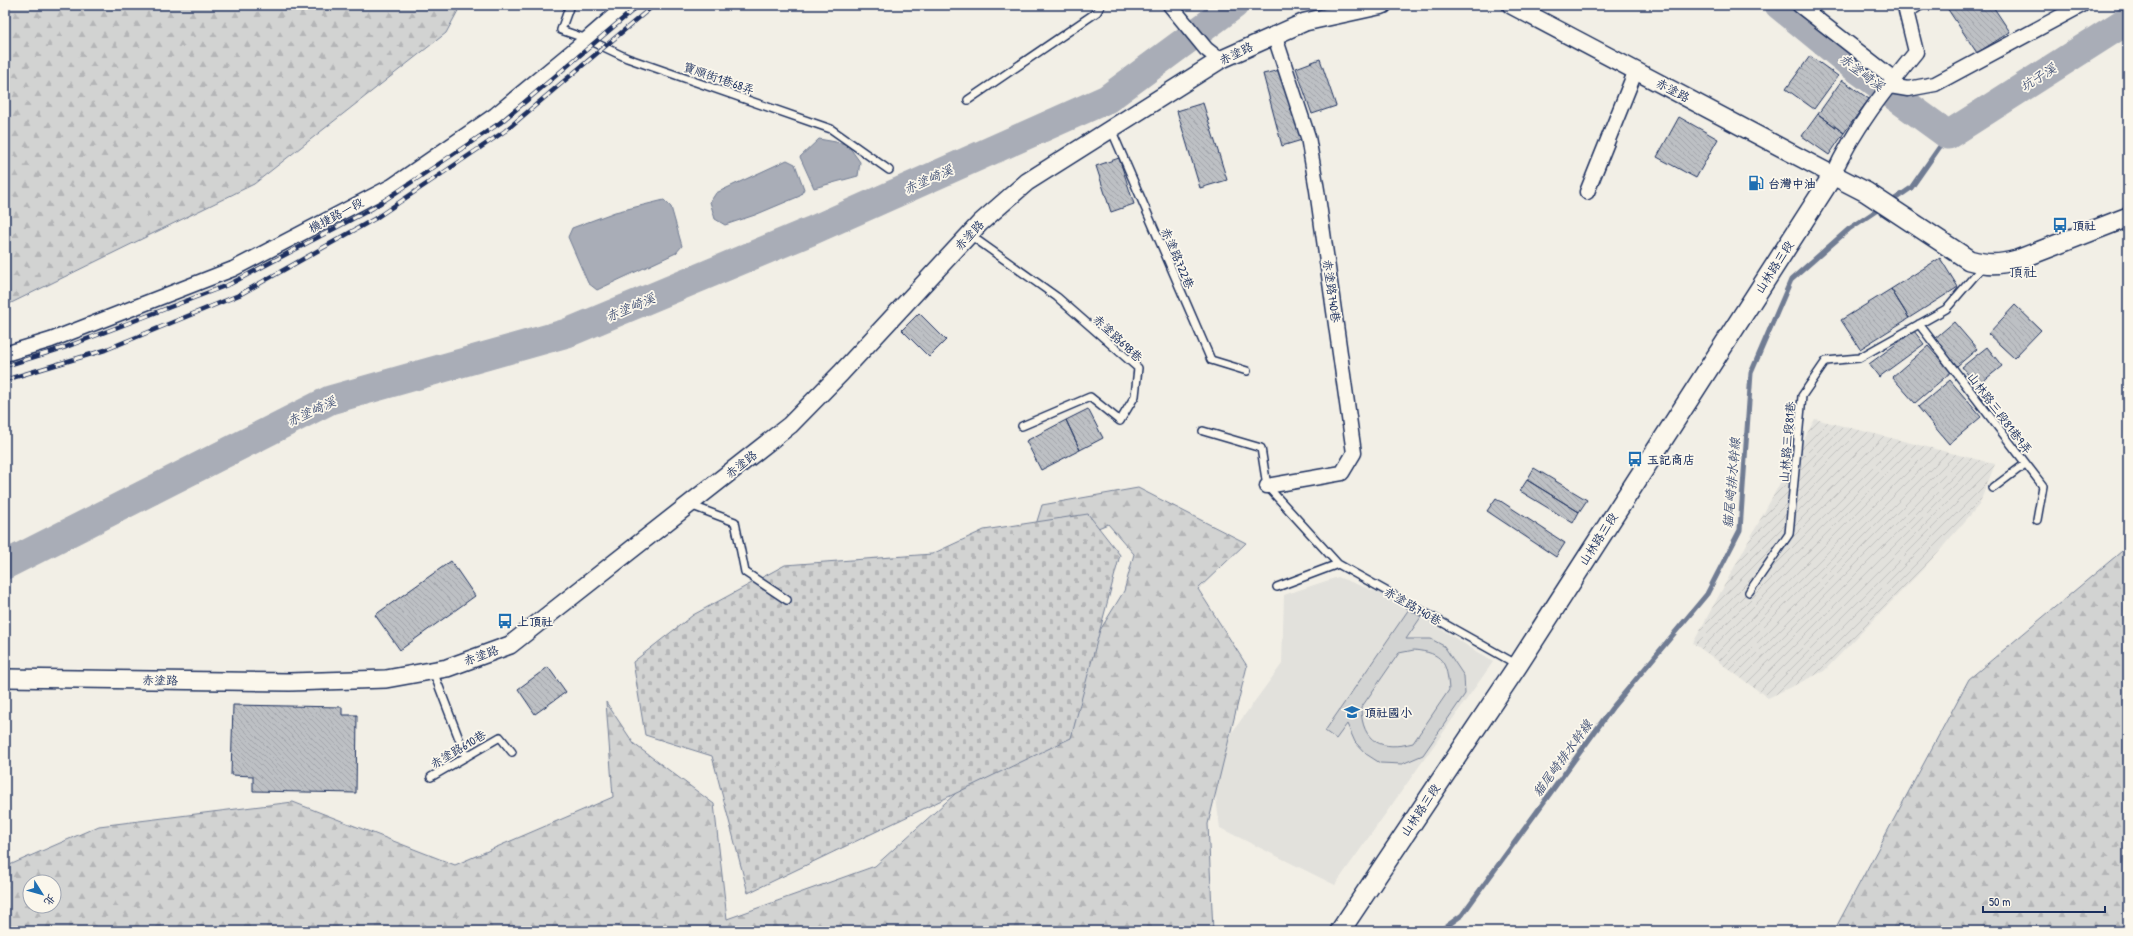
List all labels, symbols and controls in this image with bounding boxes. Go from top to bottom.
street label: 赤塗路 [1216,37,1256,69]
water label: 赤塗崎溪 [1836,49,1889,95]
street label: 寶順街1巷68弄 [681,58,757,98]
water label: 坑子溪 [2017,58,2060,95]
street label: 赤塗路 [1653,74,1693,106]
water label: 赤塗崎溪 [901,160,956,198]
fuel station icon: 台灣中油 [1747,174,1765,192]
place label: 台灣中油 [1768,175,1816,192]
street label: 機捷路一段 [306,193,366,237]
street label: 赤塗路 [951,216,987,254]
bus stop icon: 頂社 [2051,216,2069,234]
place label: 頂社 [2072,217,2096,234]
street label: 赤塗路722巷 [1157,225,1199,291]
street label: 山林路三段 [1751,237,1797,297]
street label: 赤塗路740巷 [1319,258,1345,324]
district label: 頂社 [2009,262,2037,281]
water label: 赤塗崎溪 [603,288,658,325]
street label: 赤塗路698巷 [1089,311,1147,365]
street label: 山林路三段81巷9弄 [1964,369,2036,457]
water label: 赤塗崎溪 [284,391,339,430]
street label: 山林路三段81巷 [1775,401,1799,483]
water label: 貓尾崎排水幹線 [1718,436,1744,529]
street label: 赤塗路 [722,446,760,482]
bus stop icon: 玉記商店 [1626,450,1644,468]
place label: 玉記商店 [1647,451,1695,468]
street label: 山林路三段 [1575,509,1621,569]
street label: 赤塗路740巷 [1381,583,1445,629]
bus stop icon: 上頂社 [496,612,514,630]
place label: 上頂社 [517,613,553,630]
street label: 赤塗路 [461,641,501,669]
street label: 赤塗路 [142,671,178,689]
school or university icon: 頂社國小 [1343,703,1361,721]
place label: 頂社國小 [1364,704,1412,721]
water label: 貓尾崎排水幹線 [1528,715,1597,800]
street label: 赤塗路610巷 [427,726,489,772]
street label: 山林路三段 [1396,780,1444,840]
north arrow [22,874,62,914]
scale bar [1983,888,2105,914]
text: 北 [41,891,59,909]
text: 50 m [1989,893,2010,910]

